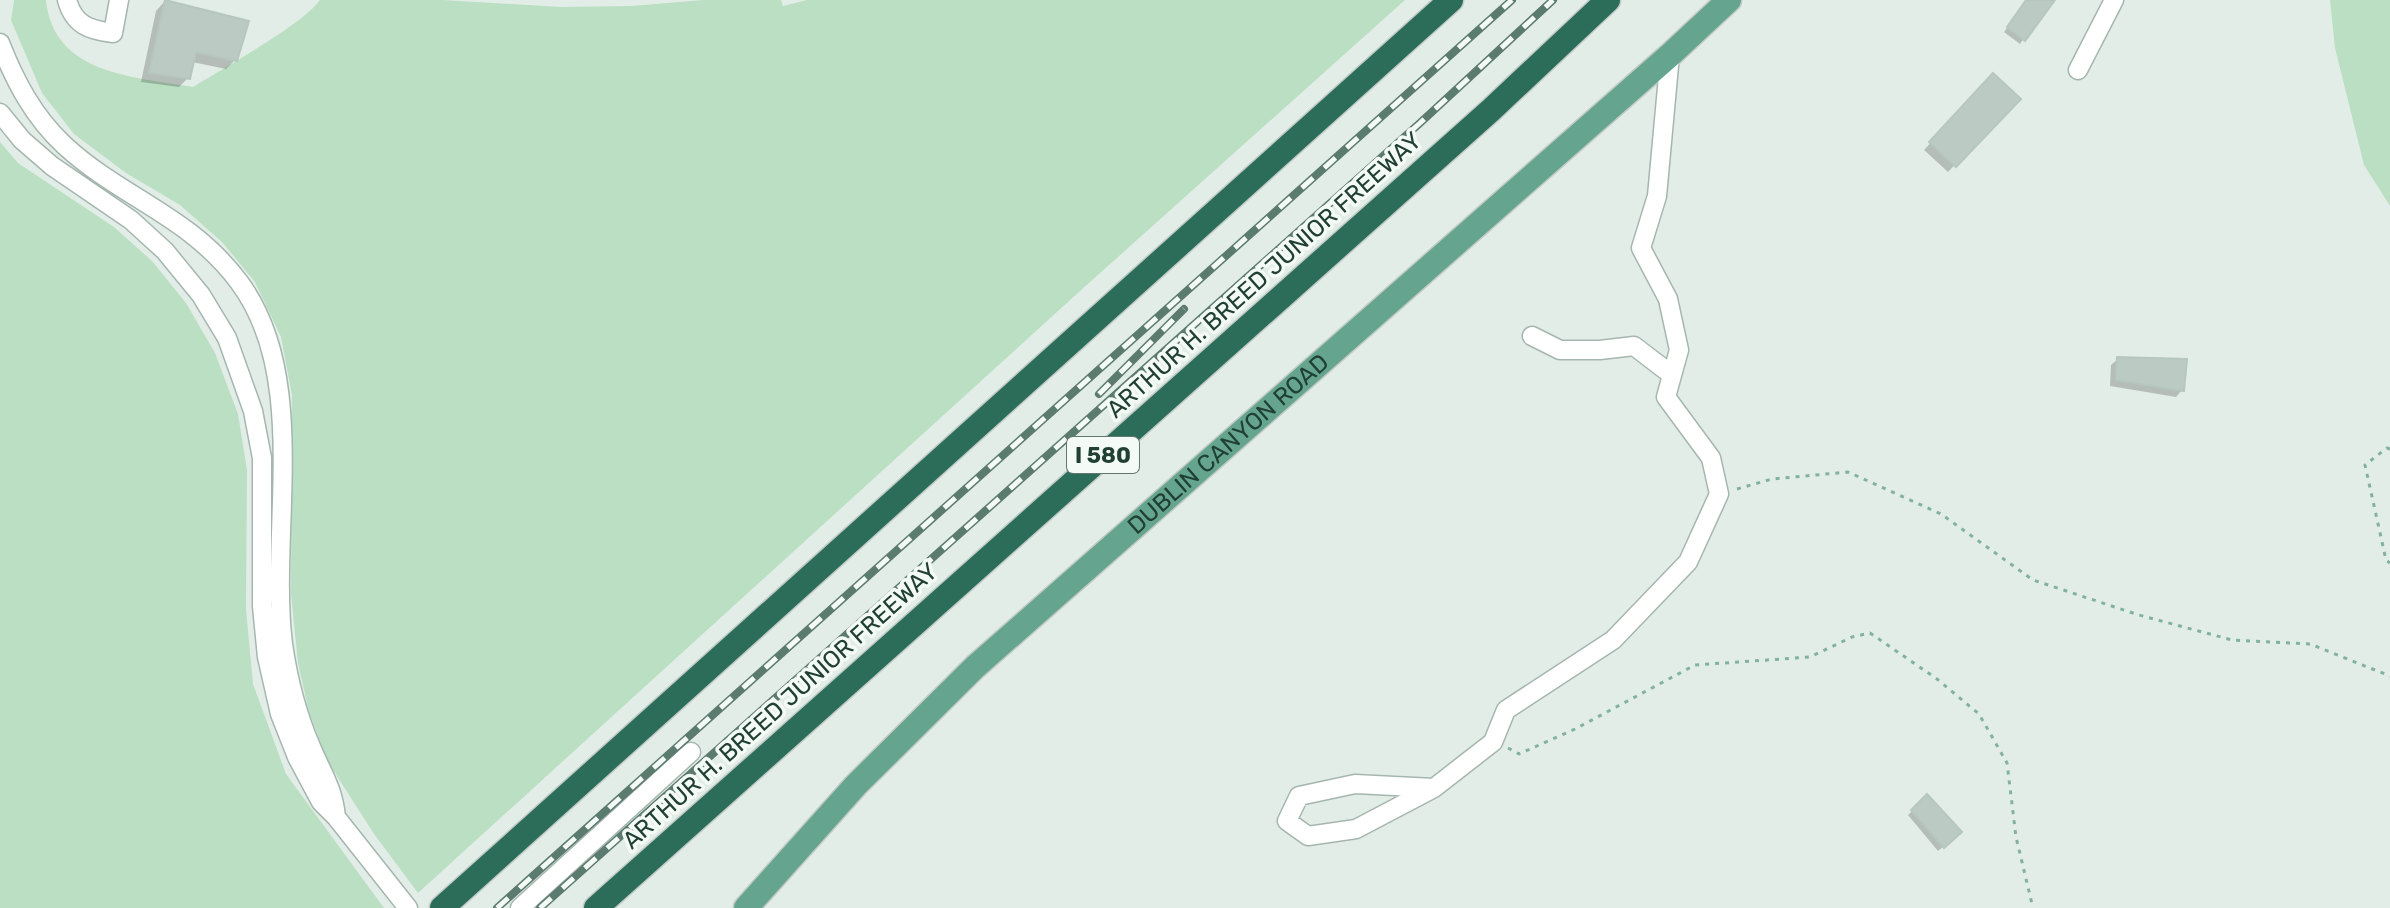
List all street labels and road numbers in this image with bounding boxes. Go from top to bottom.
street label: ARTHUR H. BREED JUNIOR FREEWAY [1101,126,1427,424]
street label: DUBLIN CANYON ROAD [1122,348,1335,540]
road number: I 580 [1067,437,1139,473]
street label: ARTHUR H. BREED JUNIOR FREEWAY [617,557,943,855]

